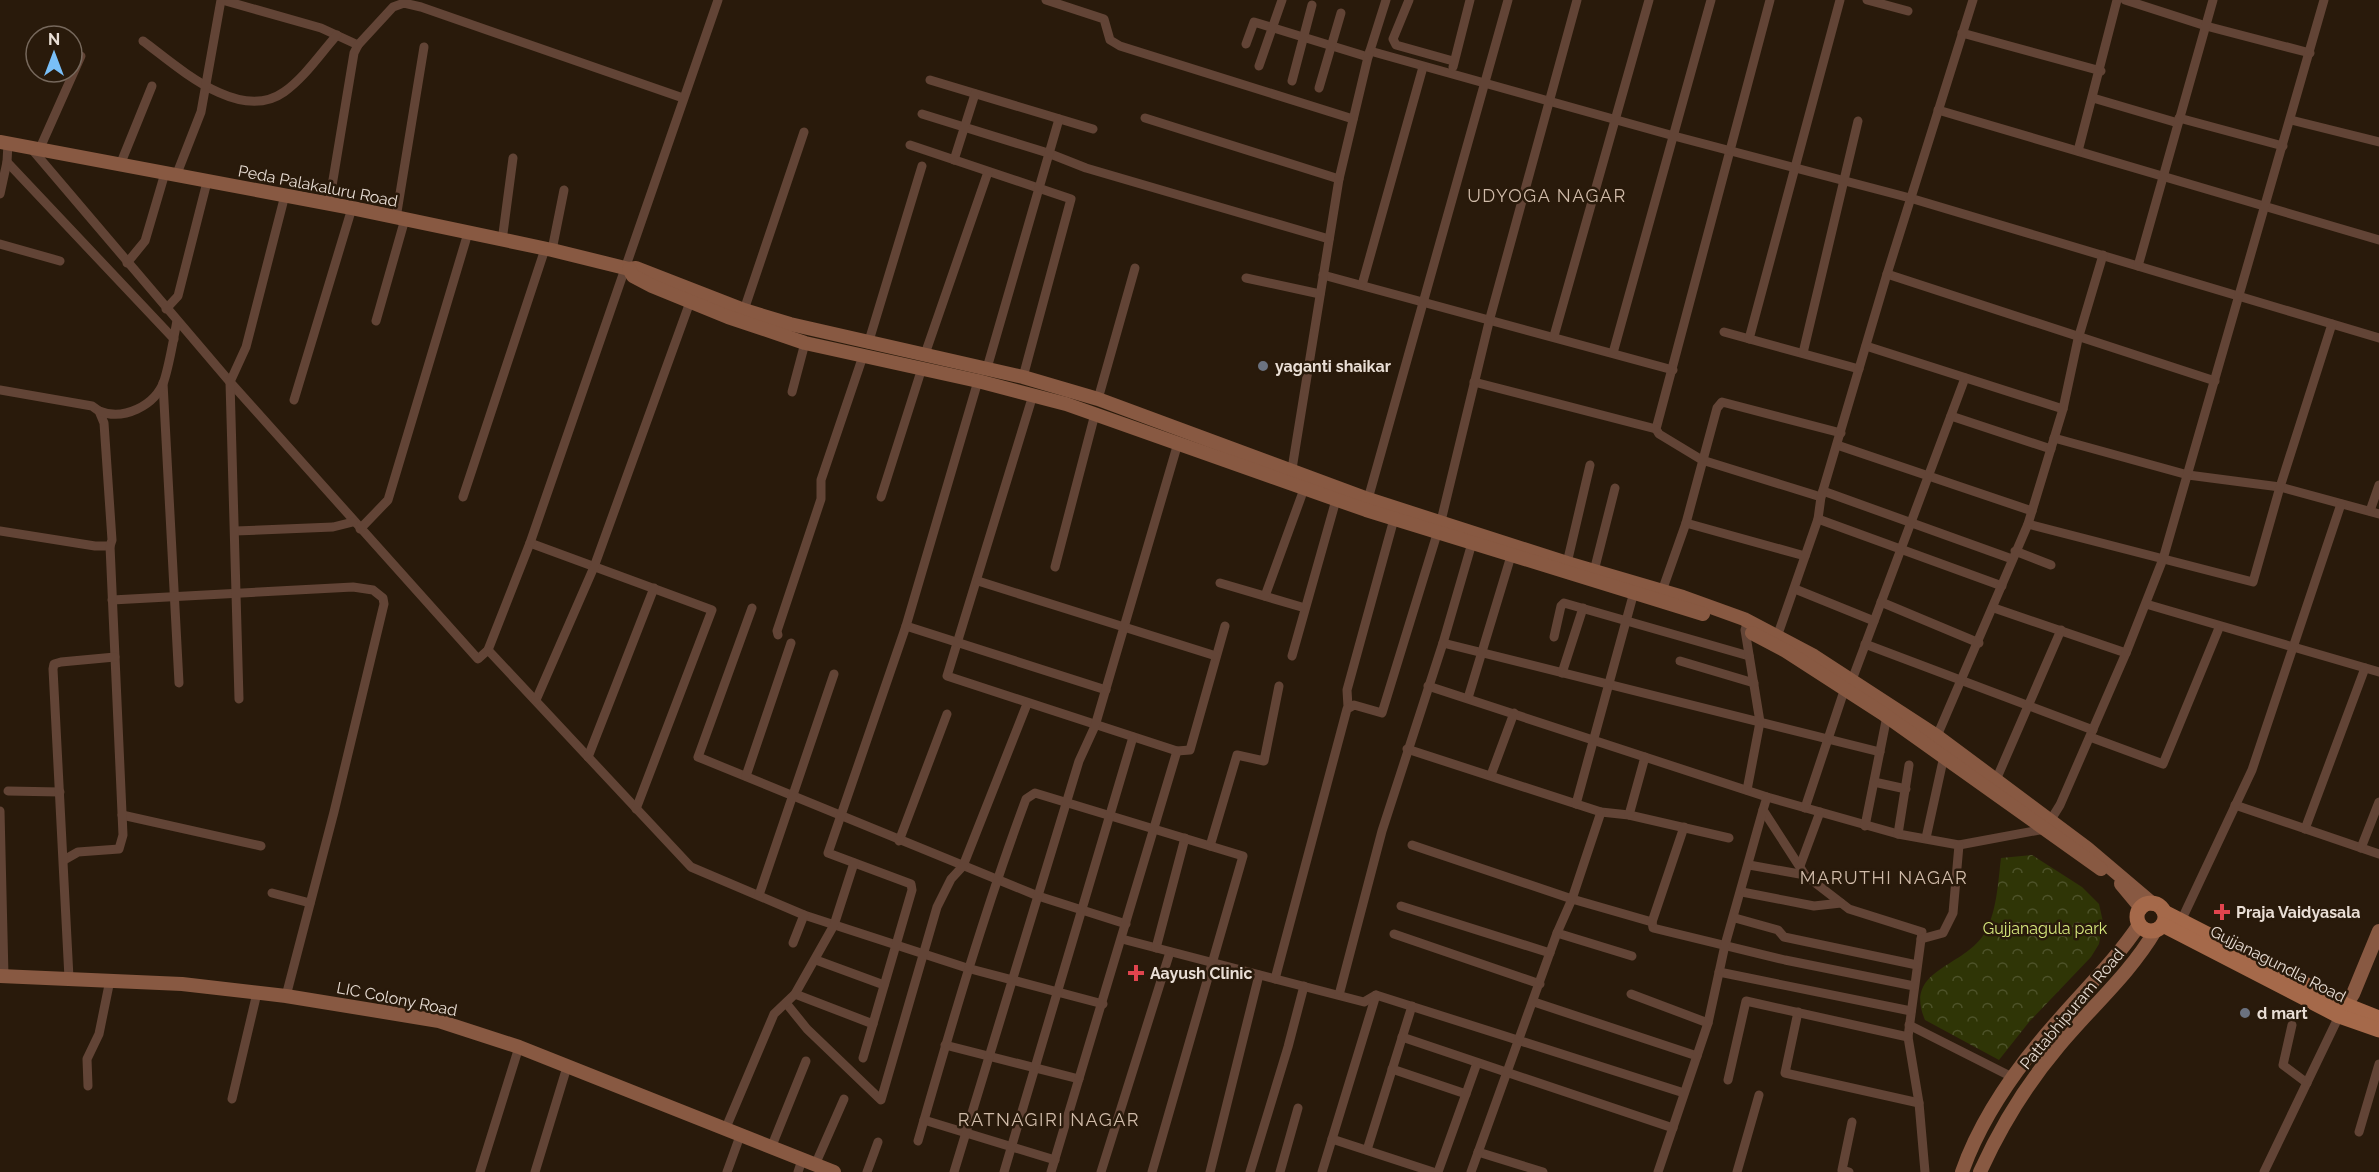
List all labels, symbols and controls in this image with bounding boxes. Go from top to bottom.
north arrow [24,24,84,84]
text: N [48,30,60,49]
street label: Peda Palakaluru Road [237,161,399,211]
district label: UDYOGA NAGAR [1467,185,1627,206]
place label: yaganti shaikar [1275,357,1391,376]
marker: yaganti shaikar [1256,359,1270,373]
district label: MARUTHI NAGAR [1800,867,1968,888]
marker: Praja Vaidyasala [2213,903,2231,921]
place label: Praja Vaidyasala [2236,903,2361,922]
park label: Gujjanagula park [1983,919,2108,938]
street label: Gujjanagundla Road [2207,922,2349,1006]
street label: Pattabhipuram Road [2016,945,2128,1073]
marker: Aayush Clinic [1127,964,1145,982]
place label: Aayush Clinic [1150,964,1252,983]
street label: LIC Colony Road [335,978,459,1020]
place label: d mart [2257,1004,2308,1023]
marker: d mart [2238,1006,2252,1020]
district label: RATNAGIRI NAGAR [958,1109,1140,1130]

